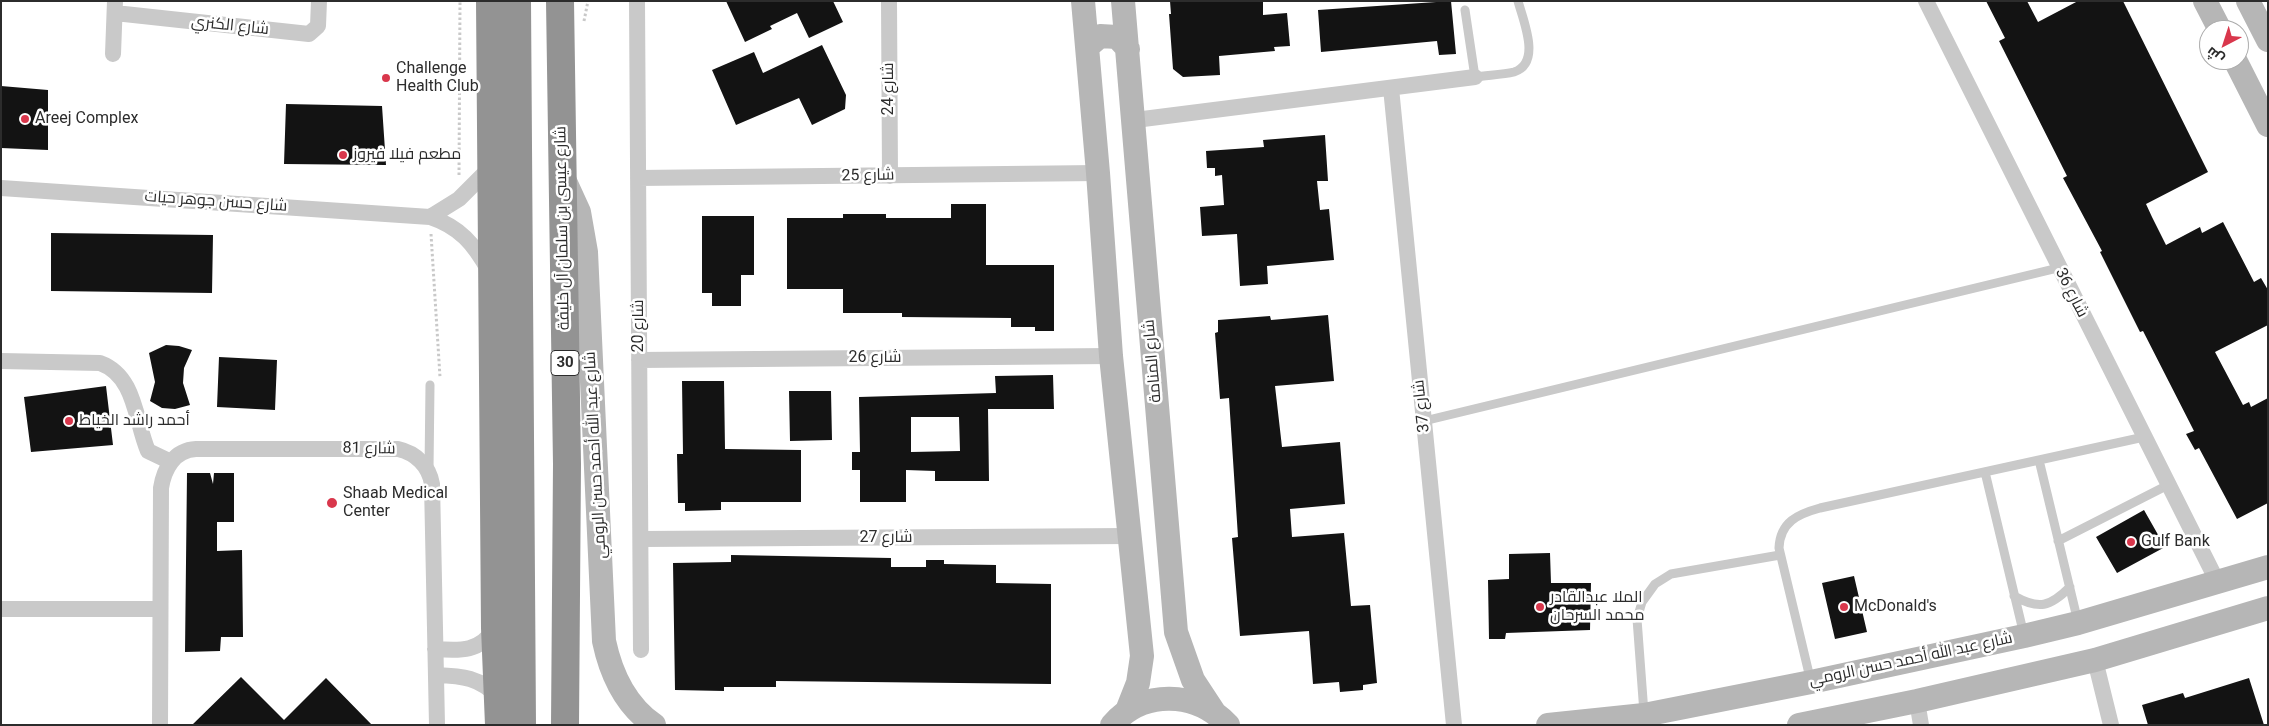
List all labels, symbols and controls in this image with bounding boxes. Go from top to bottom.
street label: شارع الكنري [190,12,270,40]
north arrow [2199,20,2249,70]
text: ش [2203,44,2227,68]
place label: Challenge Health Club [396,59,479,97]
street label: شارع 24 [879,63,899,115]
marker: Challenge Health Club [380,72,392,84]
place label: Areej Complex [35,109,138,129]
marker: Areej Complex [19,113,31,125]
street label: شارع عيسى بن سلمان آل خليفة [552,126,574,330]
place label: مطعم فيلا فيروز [353,145,461,165]
marker: مطعم فيلا فيروز [337,149,349,161]
street label: شارع 25 [841,166,895,186]
street label: شارع حسن جوهر حيات [144,187,288,217]
street label: شارع 36 [2050,265,2092,321]
street label: شارع 20 [629,300,649,352]
street label: شارع المنامة [1140,319,1166,403]
street label: شارع 26 [849,348,901,368]
road number: 30 [551,350,579,376]
street label: شارع عبد الله أحمد حسن الرومي [581,351,611,559]
street label: شارع 37 [1410,379,1434,433]
place label: أحمد راشد الخياط [79,411,190,431]
marker: أحمد راشد الخياط [63,415,75,427]
street label: شارع 81 [342,439,396,459]
place label: Shaab Medical Center [343,484,448,522]
marker: Shaab Medical Center [325,496,339,510]
street label: شارع 27 [860,528,912,548]
place label: Gulf Bank [2141,532,2210,552]
marker: Gulf Bank [2125,536,2137,548]
place label: الملا عبدالقادر محمد السرحان [1550,588,1644,626]
place label: McDonald's [1854,597,1937,617]
marker: الملا عبدالقادر محمد السرحان [1534,601,1546,613]
marker: McDonald's [1838,601,1850,613]
street label: شارع عبد الله أحمد حسن الرومي [1808,629,2014,691]

